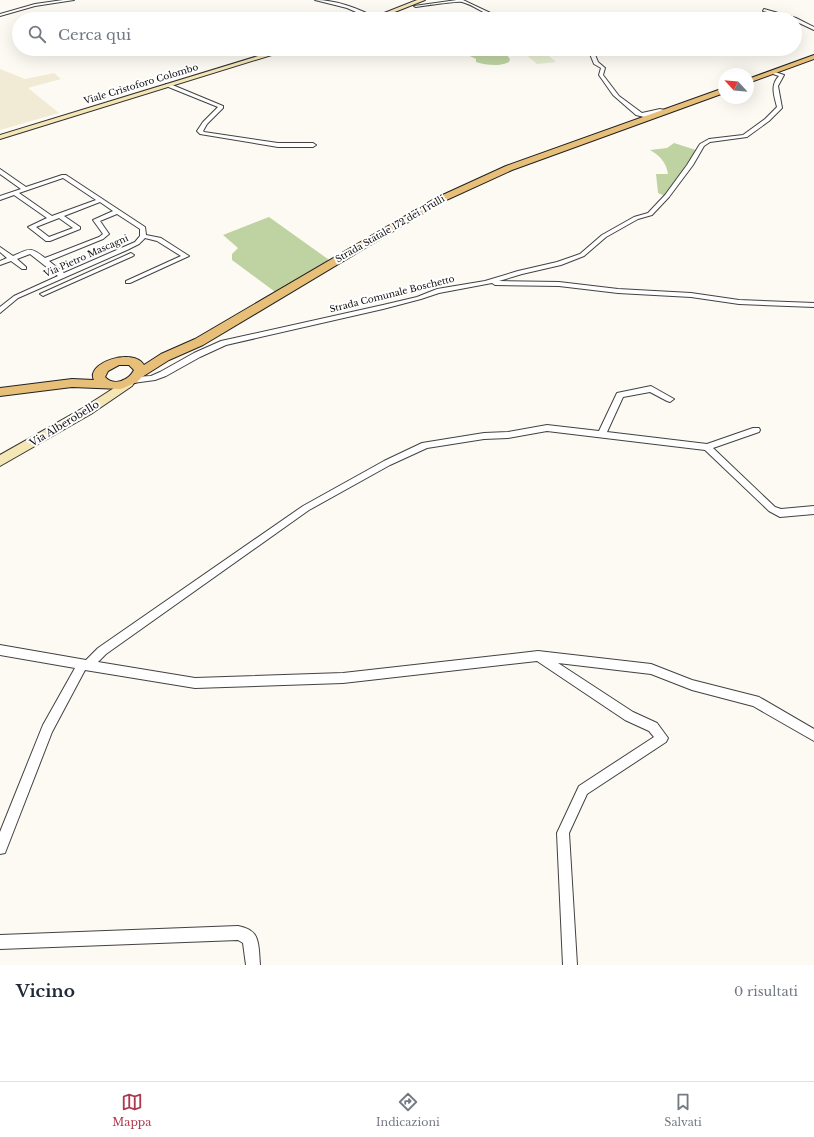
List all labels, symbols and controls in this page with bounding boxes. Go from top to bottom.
search box [12,12,802,56]
icon: search [26,23,48,45]
text: Cerca qui [58,25,131,44]
street label: Viale Cristoforo Colombo [81,61,200,106]
north arrow [718,68,754,104]
street label: Strada Statale 172 dei Trulli [333,193,446,264]
street label: Via Pietro Mascagni [41,232,130,280]
street label: Strada Comunale Boschetto [328,273,456,314]
street label: Via Alberobello [26,397,102,450]
text: Vicino [16,981,75,1002]
text: 0 risultati [734,983,798,1000]
tab: Mappa [112,1091,151,1129]
tab: Indicazioni [376,1091,440,1129]
tab: Salvati [664,1091,702,1129]

